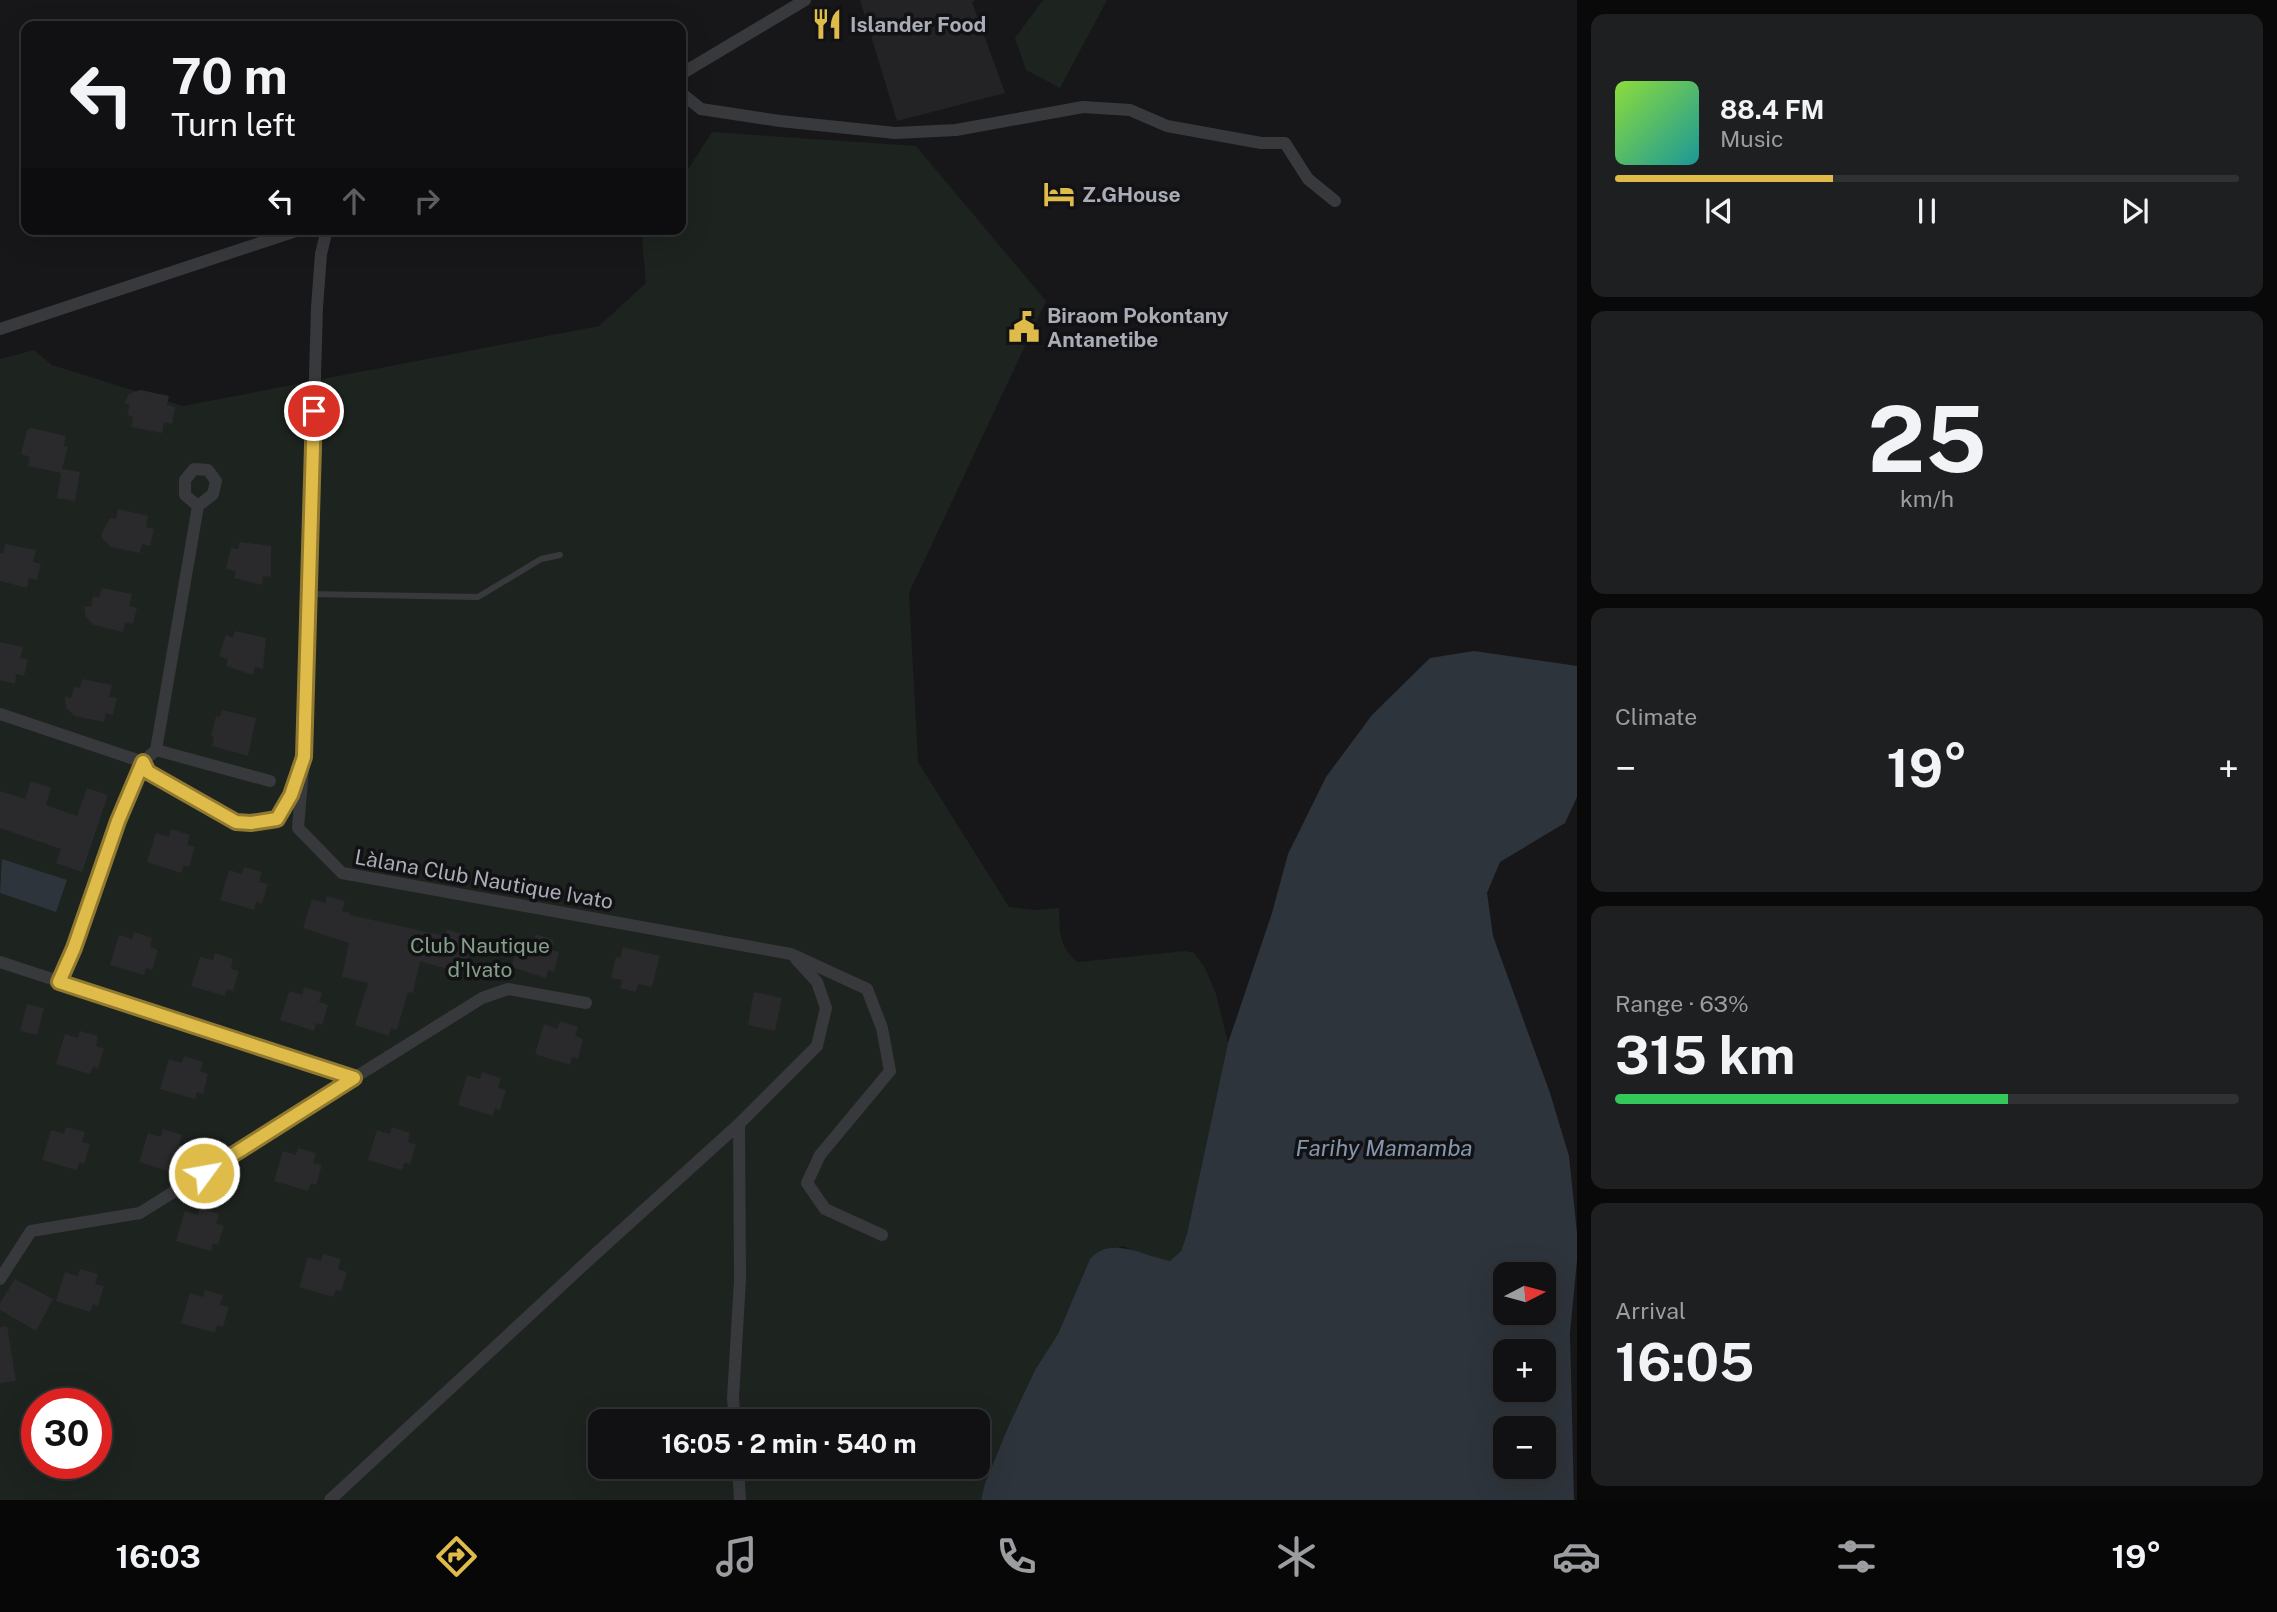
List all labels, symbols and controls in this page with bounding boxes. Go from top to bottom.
restaurant icon: Islander Food [810,7,844,41]
place label: Islander Food [850,12,986,37]
text: 70 m [171,47,288,105]
icon: left [56,49,147,140]
text: 88.4 FM [1720,94,1824,125]
text: Turn left [171,106,296,143]
text: Music [1720,125,1784,152]
hotel icon: Z.GHouse [1042,177,1076,211]
icon: left [262,182,300,220]
icon: ahead [335,182,373,220]
icon: right [408,182,446,220]
place label: Z.GHouse [1082,182,1181,207]
icon: previous [1700,192,1738,230]
icon: pause [1908,192,1946,230]
icon: next [2116,192,2154,230]
place label: Biraom Pokontany Antanetibe [1047,303,1229,352]
public building icon: Biraom Pokontany Antanetibe [1007,310,1041,344]
pin [284,381,344,441]
text: 25 [1867,386,1987,492]
icon: arrive [295,392,333,430]
text: km/h [1900,485,1954,512]
text: Climate [1615,703,1697,730]
text: 19° [1886,738,1968,799]
text: − [1615,746,1636,791]
text: + [2218,746,2239,791]
street label: Làlana Club Nautique Ivato [353,844,615,914]
park label: Club Nautique d'Ivato [410,933,550,982]
text: Range · 63% [1615,990,1749,1017]
text: 315 km [1615,1025,1795,1086]
water label: Farihy Mamamba [1295,1134,1473,1161]
position arrow [167,1136,241,1210]
north arrow [1493,1262,1556,1325]
map controls [1493,1262,1556,1479]
text: Arrival [1615,1297,1686,1324]
text: 16:05 [1615,1332,1754,1393]
button: + [1493,1339,1556,1402]
speed limit sign: 30 [21,1388,112,1479]
button: − [1493,1416,1556,1479]
text: 16:05 · 2 min · 540 m [662,1428,916,1459]
icon: directions [432,1532,481,1581]
icon: music [712,1532,761,1581]
icon: phone [992,1532,1041,1581]
icon: climate [1272,1532,1321,1581]
icon: car [1552,1532,1601,1581]
icon: filters [1832,1532,1881,1581]
text: 16:03 [115,1538,201,1575]
text: 19° [2112,1538,2161,1575]

